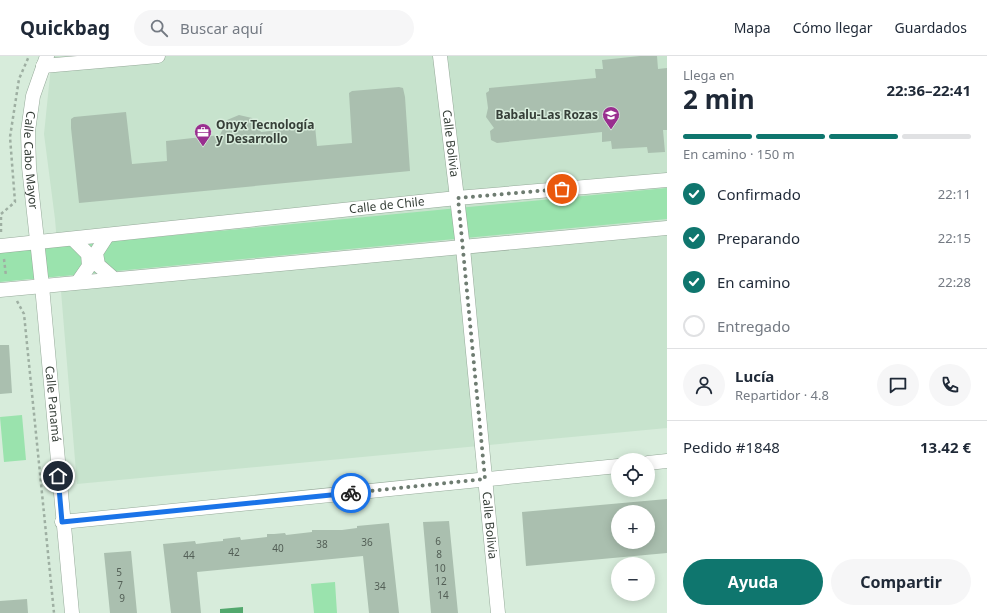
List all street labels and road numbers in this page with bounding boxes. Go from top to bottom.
street label: Calle Bolivia [438,109,463,178]
street label: Calle Cabo Mayor [20,110,43,210]
street label: Calle de Chile [348,192,426,217]
street label: Calle Panamá [41,365,65,443]
street label: Calle Bolivia [478,491,502,560]

